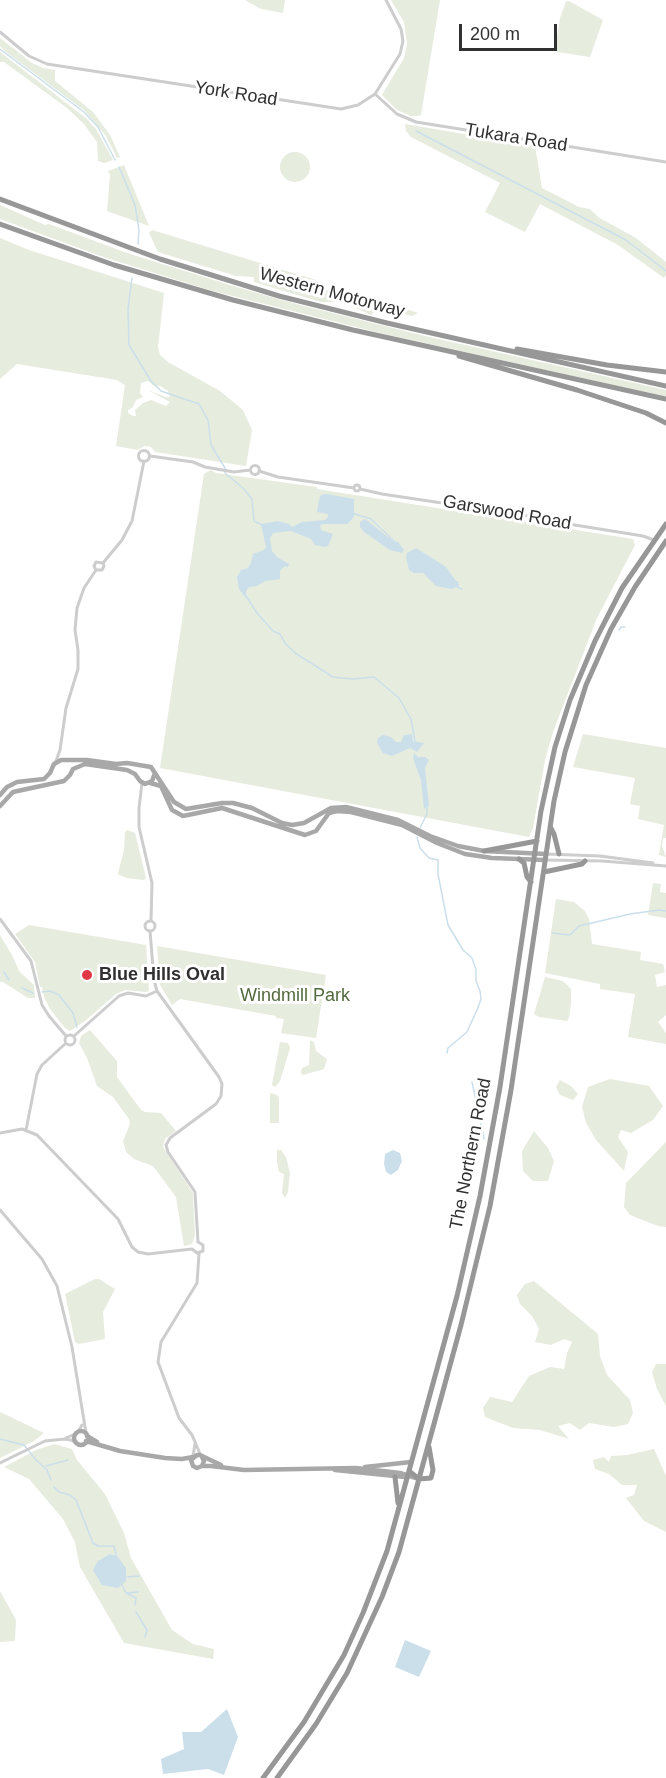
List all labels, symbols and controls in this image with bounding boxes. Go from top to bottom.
scale bar [462,12,560,50]
text: 200 m [470,24,520,44]
street label: York Road [193,77,279,111]
street label: Tukara Road [463,119,569,157]
street label: Western Motorway [257,263,407,323]
street label: Garswood Road [441,491,573,535]
place label: Blue Hills Oval [99,964,225,986]
marker: Blue Hills Oval [80,968,94,982]
park label: Windmill Park [240,985,350,1007]
street label: The Northern Road [446,1076,496,1232]

